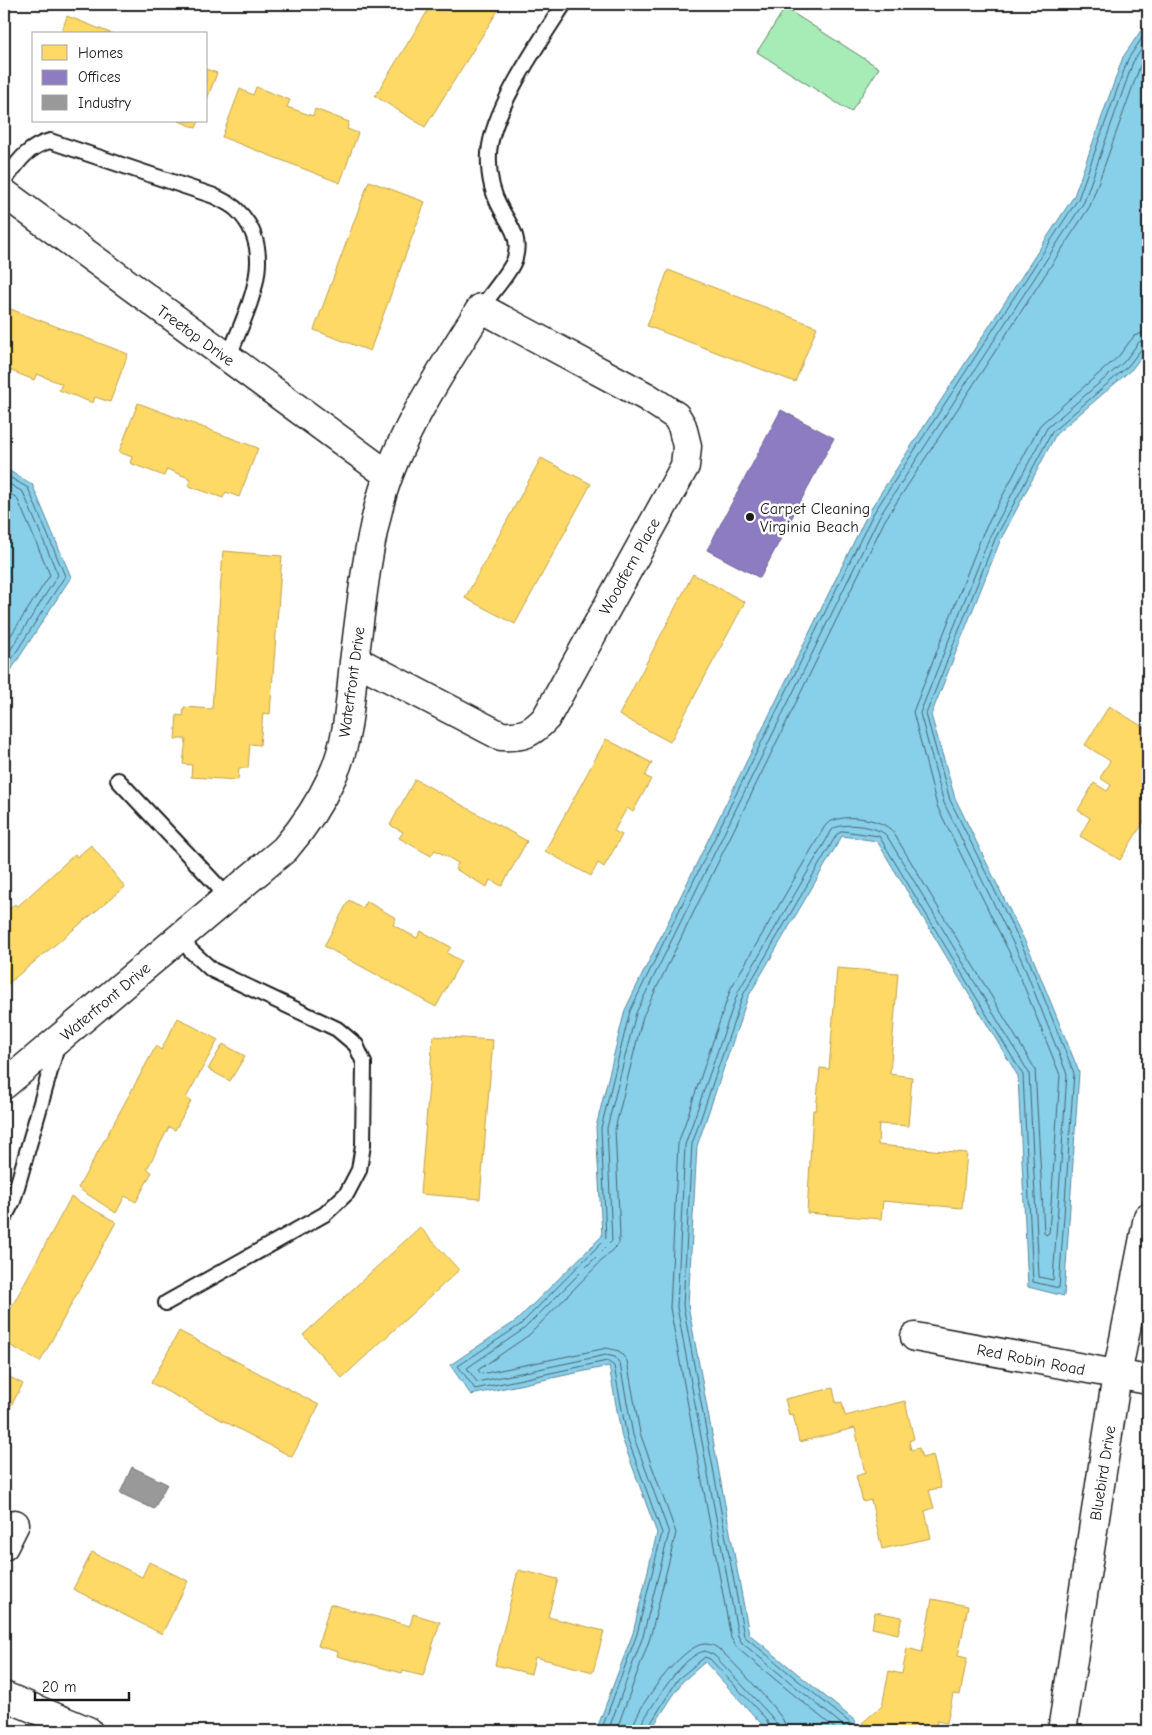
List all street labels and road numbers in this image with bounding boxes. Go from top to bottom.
street label: Treetop Drive [153,302,238,370]
street label: Woodfern Place [596,515,664,618]
street label: Waterfront Drive [335,626,369,739]
street label: Waterfront Drive [57,959,154,1045]
street label: Red Robin Road [975,1341,1086,1379]
street label: Bluebird Drive [1087,1424,1119,1522]

